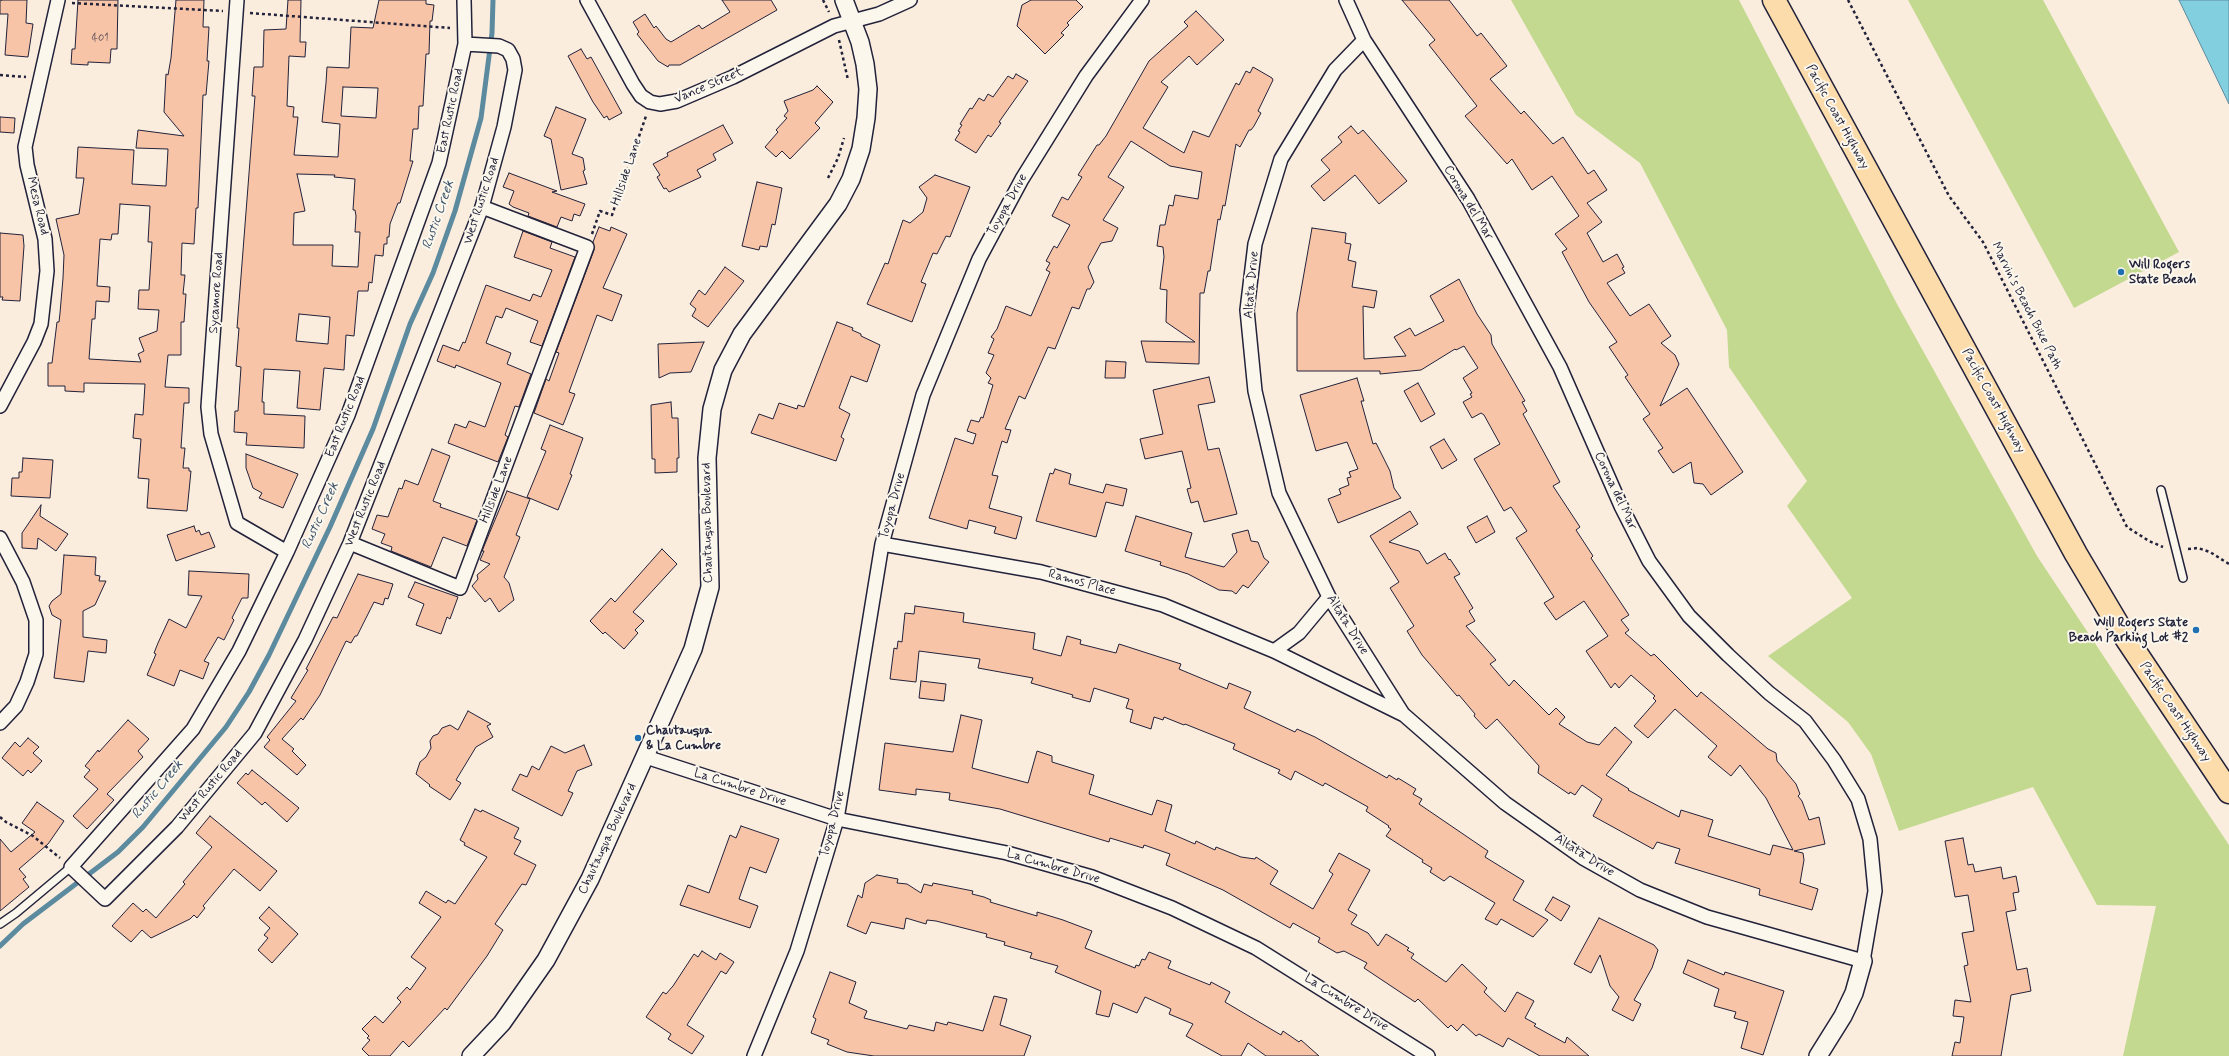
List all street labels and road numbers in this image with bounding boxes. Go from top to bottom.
street label: Pacific Coast Highway [1802,62,1872,172]
street label: Vance Street [672,64,746,108]
street label: East Rustic Road [434,67,468,155]
street label: Hillside Lane [608,136,646,208]
street label: West Rustic Road [461,156,503,246]
street label: Corona del Mar [1440,163,1496,243]
street label: Toyopa Drive [985,171,1031,239]
street label: Mesa Road [22,175,52,237]
street label: Marvin's Beach Bike Path [1987,240,2065,372]
street label: Altata Drive [1241,250,1263,320]
street label: Sycamore Road [206,252,228,334]
street label: Pacific Coast Highway [1958,346,2028,456]
street label: East Rustic Road [323,374,369,460]
street label: Corona del Mar [1590,449,1640,533]
street label: Hillside Lane [477,454,517,526]
street label: West Rustic Road [342,459,390,549]
street label: Chautauqua Boulevard [699,462,717,584]
street label: Toyopa Drive [877,471,909,541]
street label: Ramos Place [1047,567,1117,599]
street label: Altata Drive [1322,592,1372,658]
street label: Pacific Coast Highway [2136,659,2214,765]
street label: West Rustic Road [176,746,246,826]
street label: La Cumbre Drive [692,766,788,810]
street label: Chautauqua Boulevard [575,781,641,897]
street label: Toyopa Drive [817,789,849,859]
street label: Altata Drive [1551,831,1617,881]
street label: La Cumbre Drive [1005,846,1101,888]
street label: La Cumbre Drive [1301,971,1391,1035]

